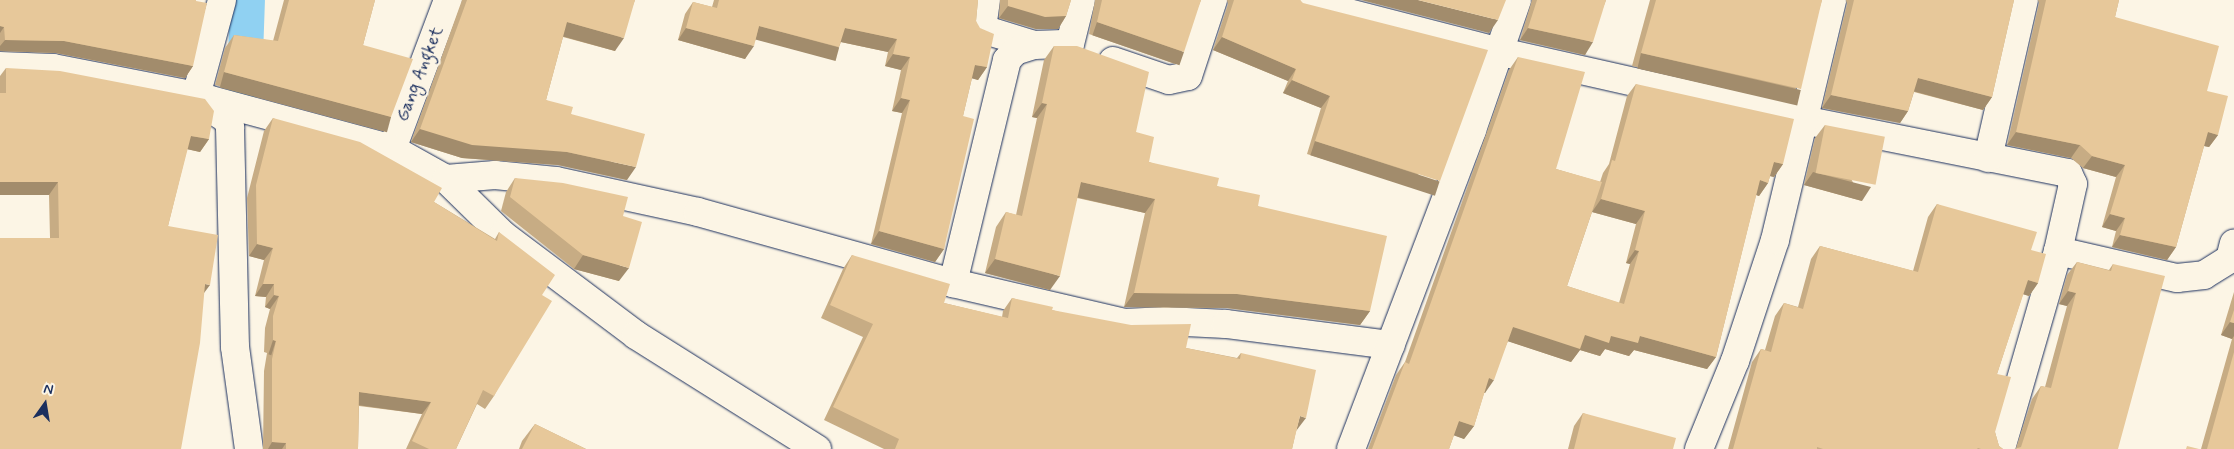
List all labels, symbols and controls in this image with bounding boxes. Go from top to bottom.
street label: Gang Angket [392,23,448,125]
north arrow [20,379,70,429]
text: N [42,380,55,399]

